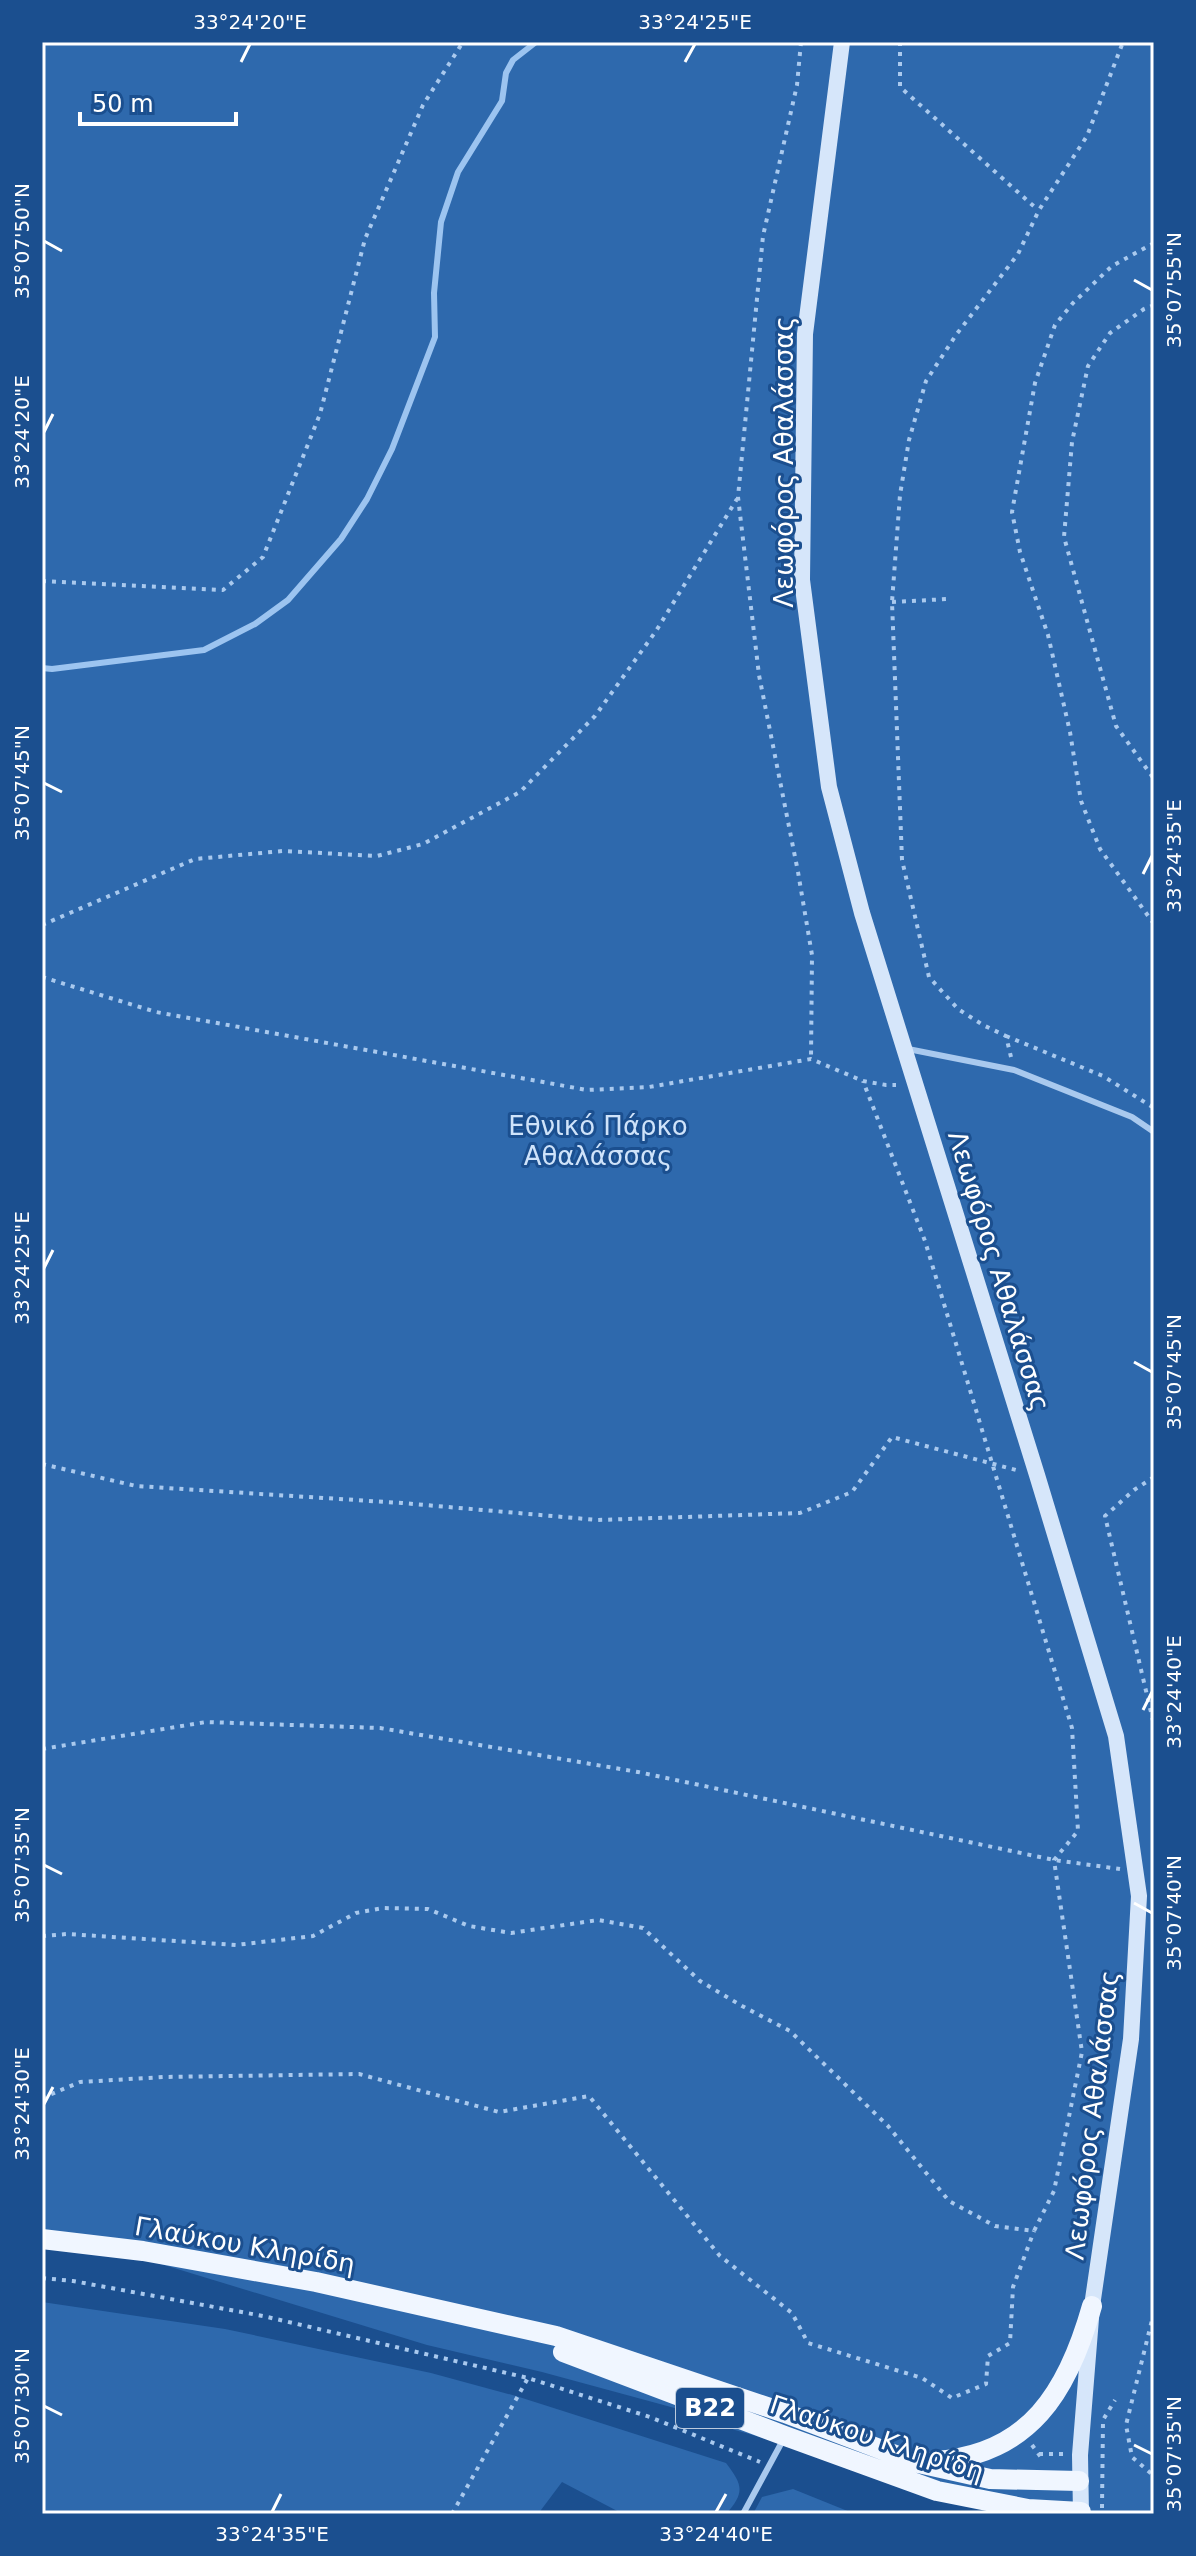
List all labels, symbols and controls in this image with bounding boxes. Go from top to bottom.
text: 33°24'20"E [193,10,307,34]
text: 33°24'25"E [638,10,752,34]
scale bar [80,76,236,126]
text: 50 m [92,90,154,118]
text: 35°07'50"N [10,183,34,299]
text: 35°07'55"N [1162,232,1186,348]
street label: Λεωφόρος Αθαλάσσας [769,316,799,608]
text: 33°24'20"E [10,375,34,489]
text: 35°07'45"N [10,725,34,841]
text: 33°24'35"E [1162,799,1186,913]
park label: Εθνικό Πάρκο Αθαλάσσας [508,1111,688,1171]
street label: Λεωφόρος Αθαλάσσας [942,1127,1056,1415]
text: 33°24'25"E [10,1211,34,1325]
text: 35°07'45"N [1162,1314,1186,1430]
text: 33°24'40"E [1162,1635,1186,1749]
text: 35°07'35"N [10,1807,34,1923]
text: 35°07'40"N [1162,1855,1186,1971]
street label: Λεωφόρος Αθαλάσσας [1059,1969,1125,2261]
text: 33°24'30"E [10,2047,34,2161]
street label: Γλαύκου Κληρίδη [132,2211,358,2279]
text: 35°07'30"N [10,2348,34,2464]
road number: B22 [676,2388,744,2428]
street label: Γλαύκου Κληρίδη [766,2389,988,2487]
text: 35°07'35"N [1162,2396,1186,2512]
text: 33°24'35"E [215,2522,329,2546]
text: 33°24'40"E [659,2522,773,2546]

